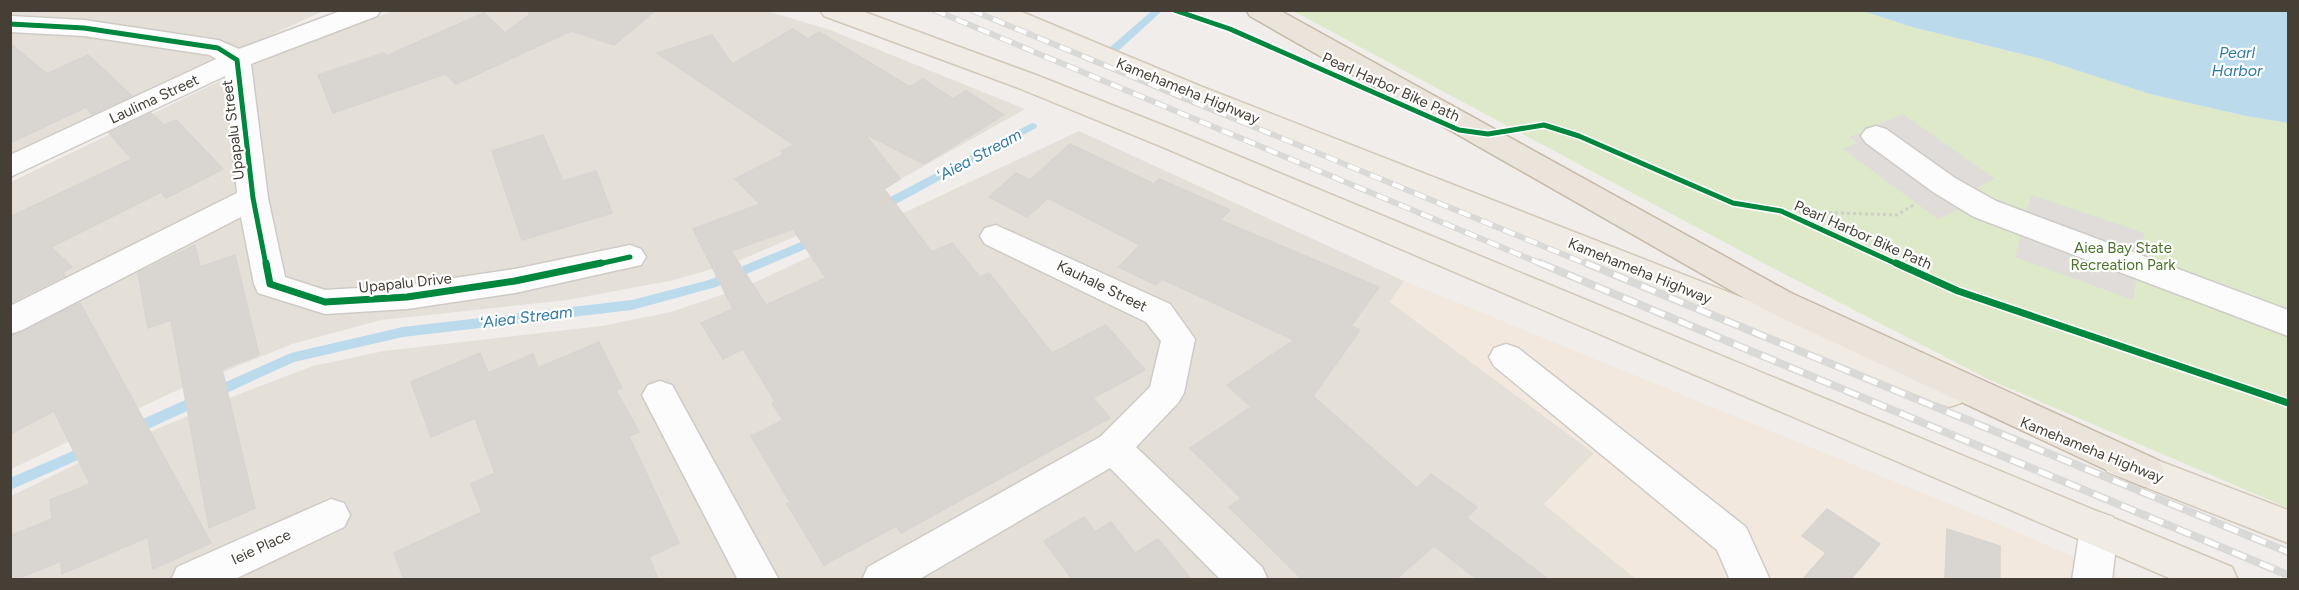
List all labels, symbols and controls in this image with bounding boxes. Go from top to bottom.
water label: Pearl Harbor [2212,43,2263,80]
street label: Pearl Harbor Bike Path [1319,49,1463,125]
street label: Kamehameha Highway [1114,54,1262,128]
street label: Laulima Street [106,70,202,128]
street label: Upapalu Street [218,78,248,181]
water label: ʻAiea Stream [933,124,1025,185]
street label: Pearl Harbor Bike Path [1791,197,1935,273]
street label: Kamehameha Highway [1566,234,1714,308]
park label: Aiea Bay State Recreation Park [2070,239,2176,274]
street label: Kauhale Street [1054,256,1150,316]
street label: Upapalu Drive [357,269,453,297]
water label: ʻAiea Stream [478,302,574,332]
street label: Kamehameha Highway [2018,413,2166,487]
street label: Ieie Place [228,525,294,569]

